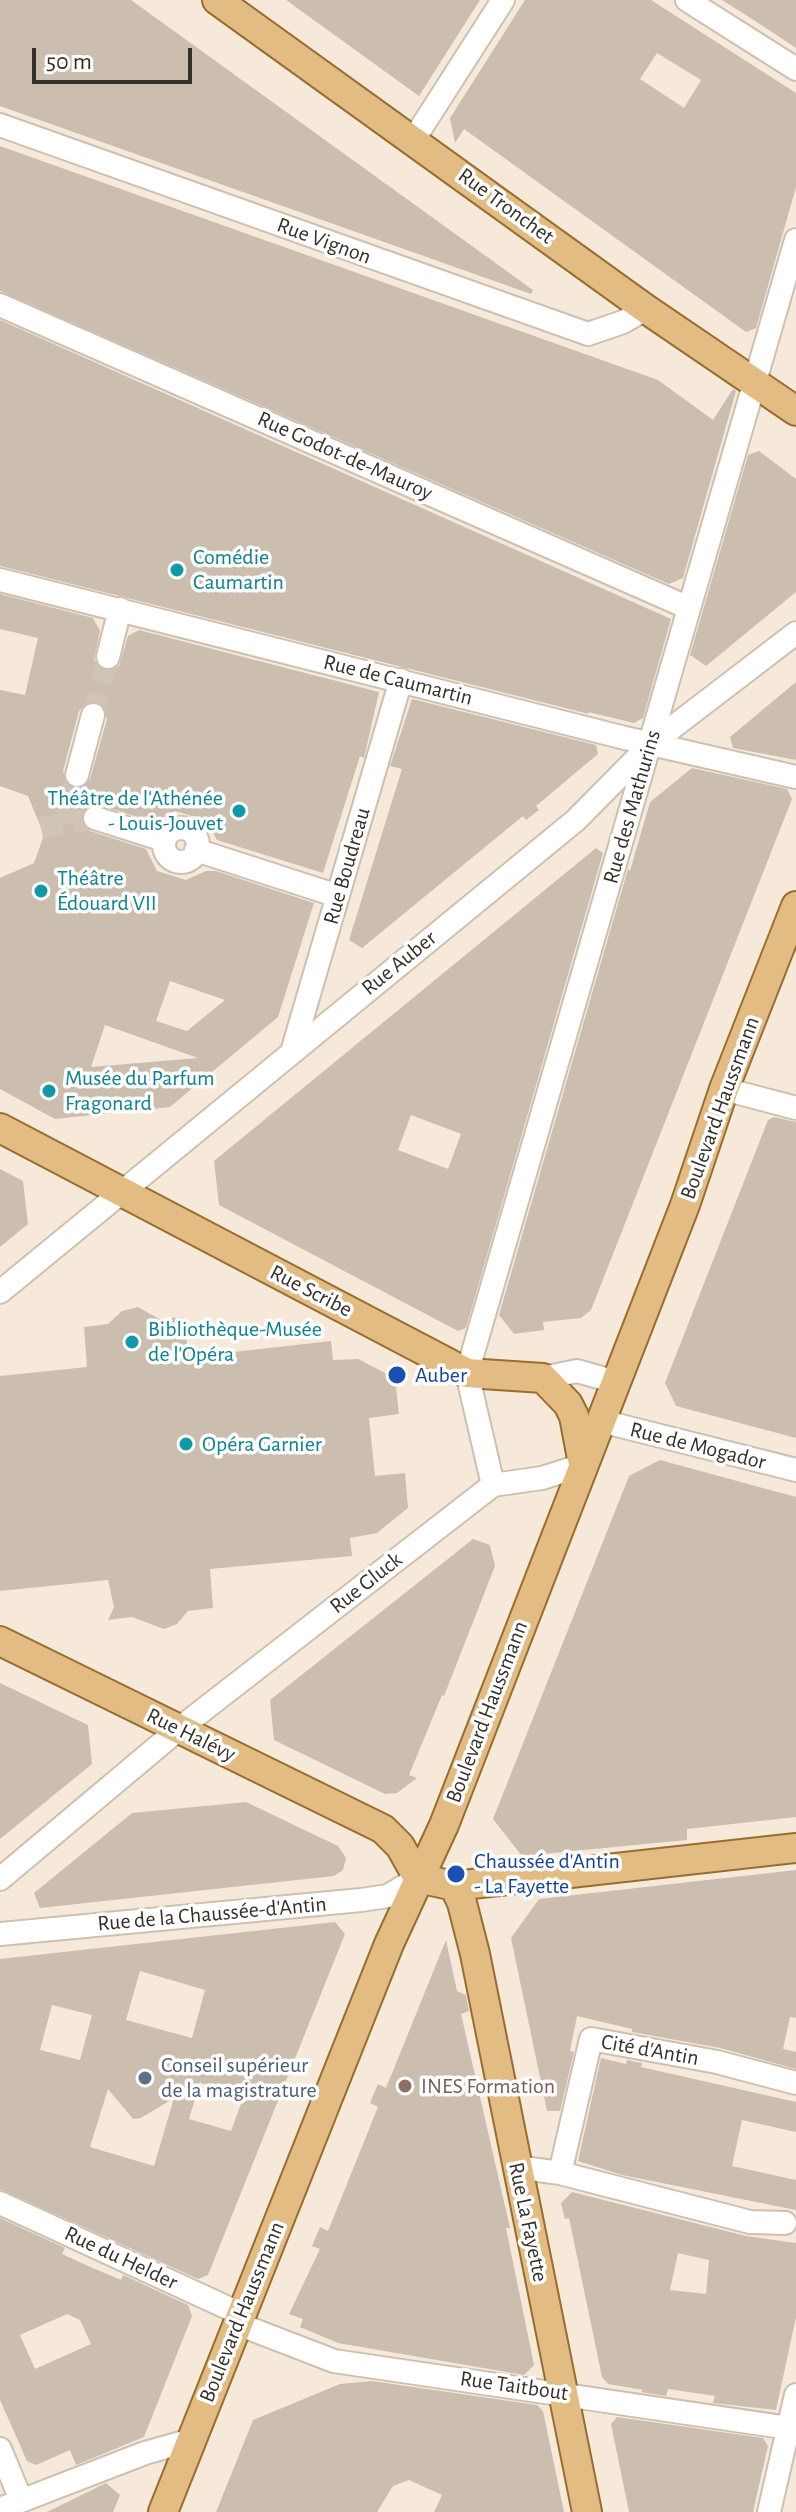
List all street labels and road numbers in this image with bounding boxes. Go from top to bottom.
street label: Rue Tronchet [453,162,559,250]
street label: Rue Vignon [273,212,375,270]
street label: Rue Godot-de-Mauroy [253,406,437,506]
street label: Rue de Caumartin [321,649,475,711]
street label: Rue des Mathurins [597,727,667,887]
street label: Rue Boudreau [318,805,376,927]
street label: Rue Auber [356,925,442,1001]
street label: Boulevard Haussmann [675,1013,765,1203]
street label: Rue Scribe [265,1259,357,1323]
street label: Rue de Mogador [627,1416,769,1476]
street label: Rue Gluck [324,1546,408,1620]
street label: Boulevard Haussmann [440,1617,534,1807]
street label: Rue Halévy [142,1702,240,1768]
street label: Rue de la Chaussée-d'Antin [96,1891,328,1937]
street label: Cité d'Antin [599,2028,701,2072]
street label: Rue La Fayette [502,2160,554,2284]
street label: Boulevard Haussmann [194,2218,290,2406]
street label: Rue du Helder [60,2220,182,2296]
street label: Rue Taitbout [458,2365,570,2407]

